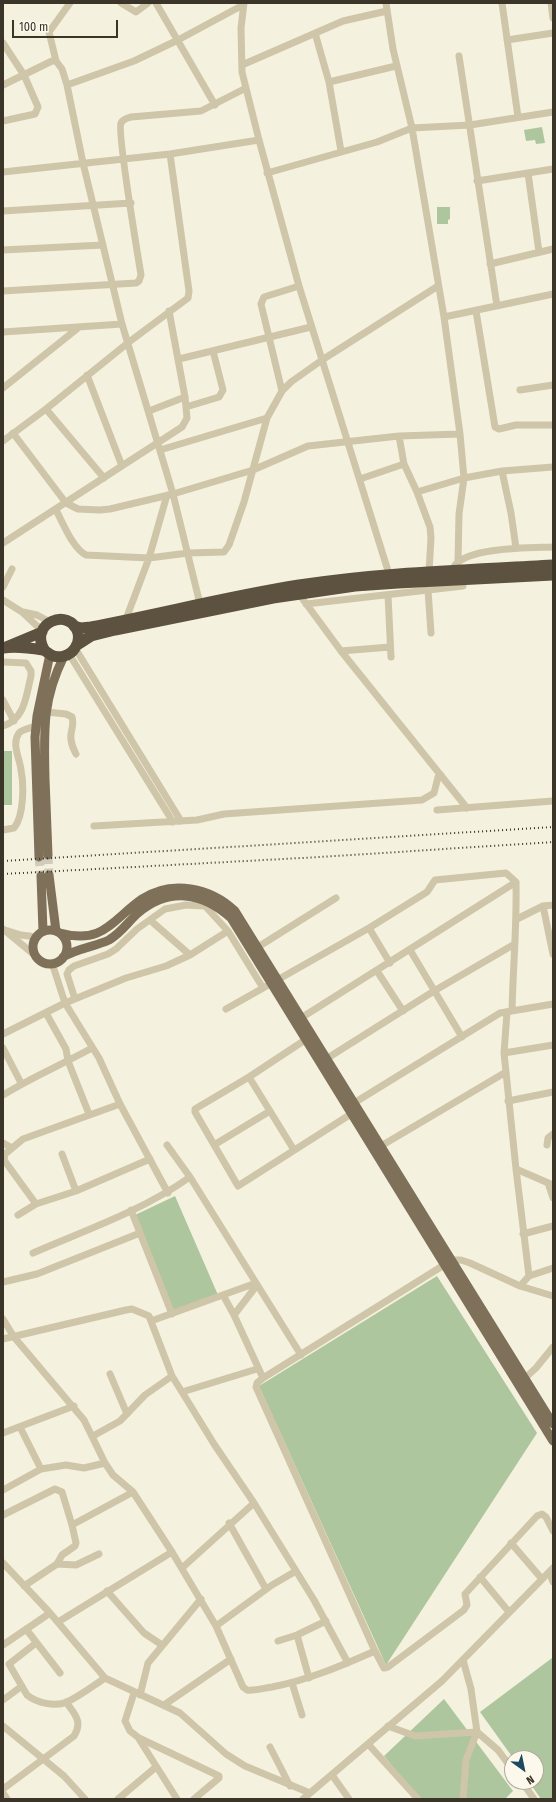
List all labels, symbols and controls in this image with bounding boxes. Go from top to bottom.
scale bar [14,12,120,38]
text: 100 m [19,20,48,34]
north arrow [504,1750,544,1790]
text: N [524,1772,537,1787]

